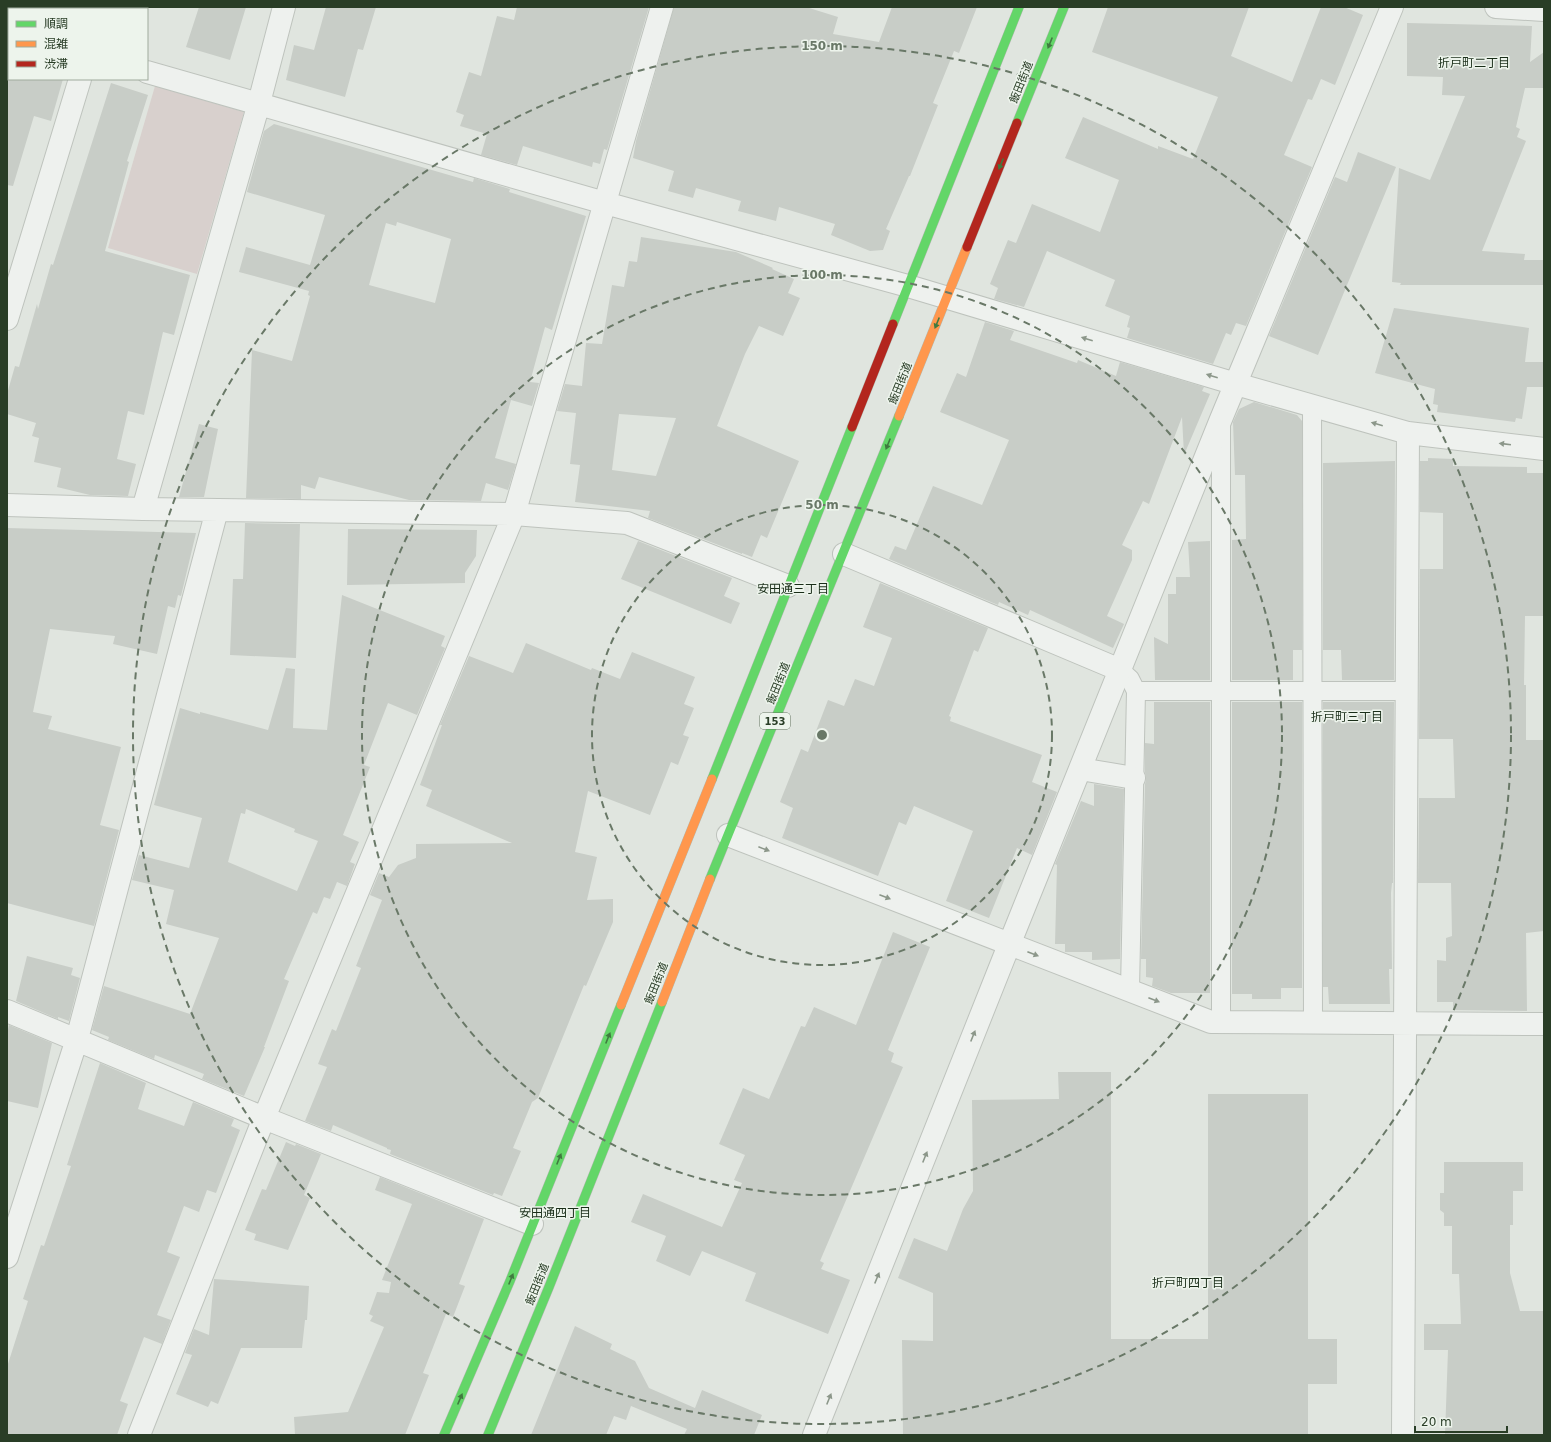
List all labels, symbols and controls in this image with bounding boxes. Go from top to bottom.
legend [8,8,148,80]
text: 順調 [44,17,68,31]
text: 混雑 [44,37,68,51]
one-way arrow [1046,38,1052,50]
text: 150 m [801,39,843,53]
district label: 折戸町二丁目 [1438,56,1510,70]
text: 渋滞 [44,57,68,71]
street label: 飯田街道 [1007,59,1036,105]
one-way arrow [998,158,1004,170]
text: 100 m [801,268,843,282]
one-way arrow [934,318,940,329]
one-way arrow [1081,336,1093,342]
street label: 飯田街道 [886,360,915,406]
one-way arrow [1206,373,1218,379]
one-way arrow [1371,421,1383,427]
one-way arrow [885,438,891,450]
one-way arrow [1499,441,1511,447]
text: 50 m [805,498,839,512]
district label: 安田通三丁目 [757,582,829,596]
street label: 飯田街道 [764,660,793,706]
district label: 折戸町三丁目 [1311,710,1383,724]
road number: 153 [760,713,790,729]
centre of rings [815,728,829,742]
one-way arrow [759,847,771,853]
one-way arrow [880,894,892,900]
one-way arrow [1027,951,1039,957]
street label: 飯田街道 [642,960,671,1006]
one-way arrow [1149,997,1161,1003]
one-way arrow [970,1030,976,1042]
one-way arrow [605,1033,611,1044]
one-way arrow [922,1151,928,1163]
one-way arrow [556,1153,562,1164]
district label: 安田通四丁目 [519,1206,591,1220]
street label: 飯田街道 [523,1261,552,1307]
one-way arrow [874,1271,880,1283]
one-way arrow [508,1273,514,1285]
district label: 折戸町四丁目 [1152,1276,1224,1290]
one-way arrow [826,1392,832,1404]
one-way arrow [457,1393,463,1405]
scale bar [1415,1408,1507,1434]
text: 20 m [1421,1415,1452,1429]

